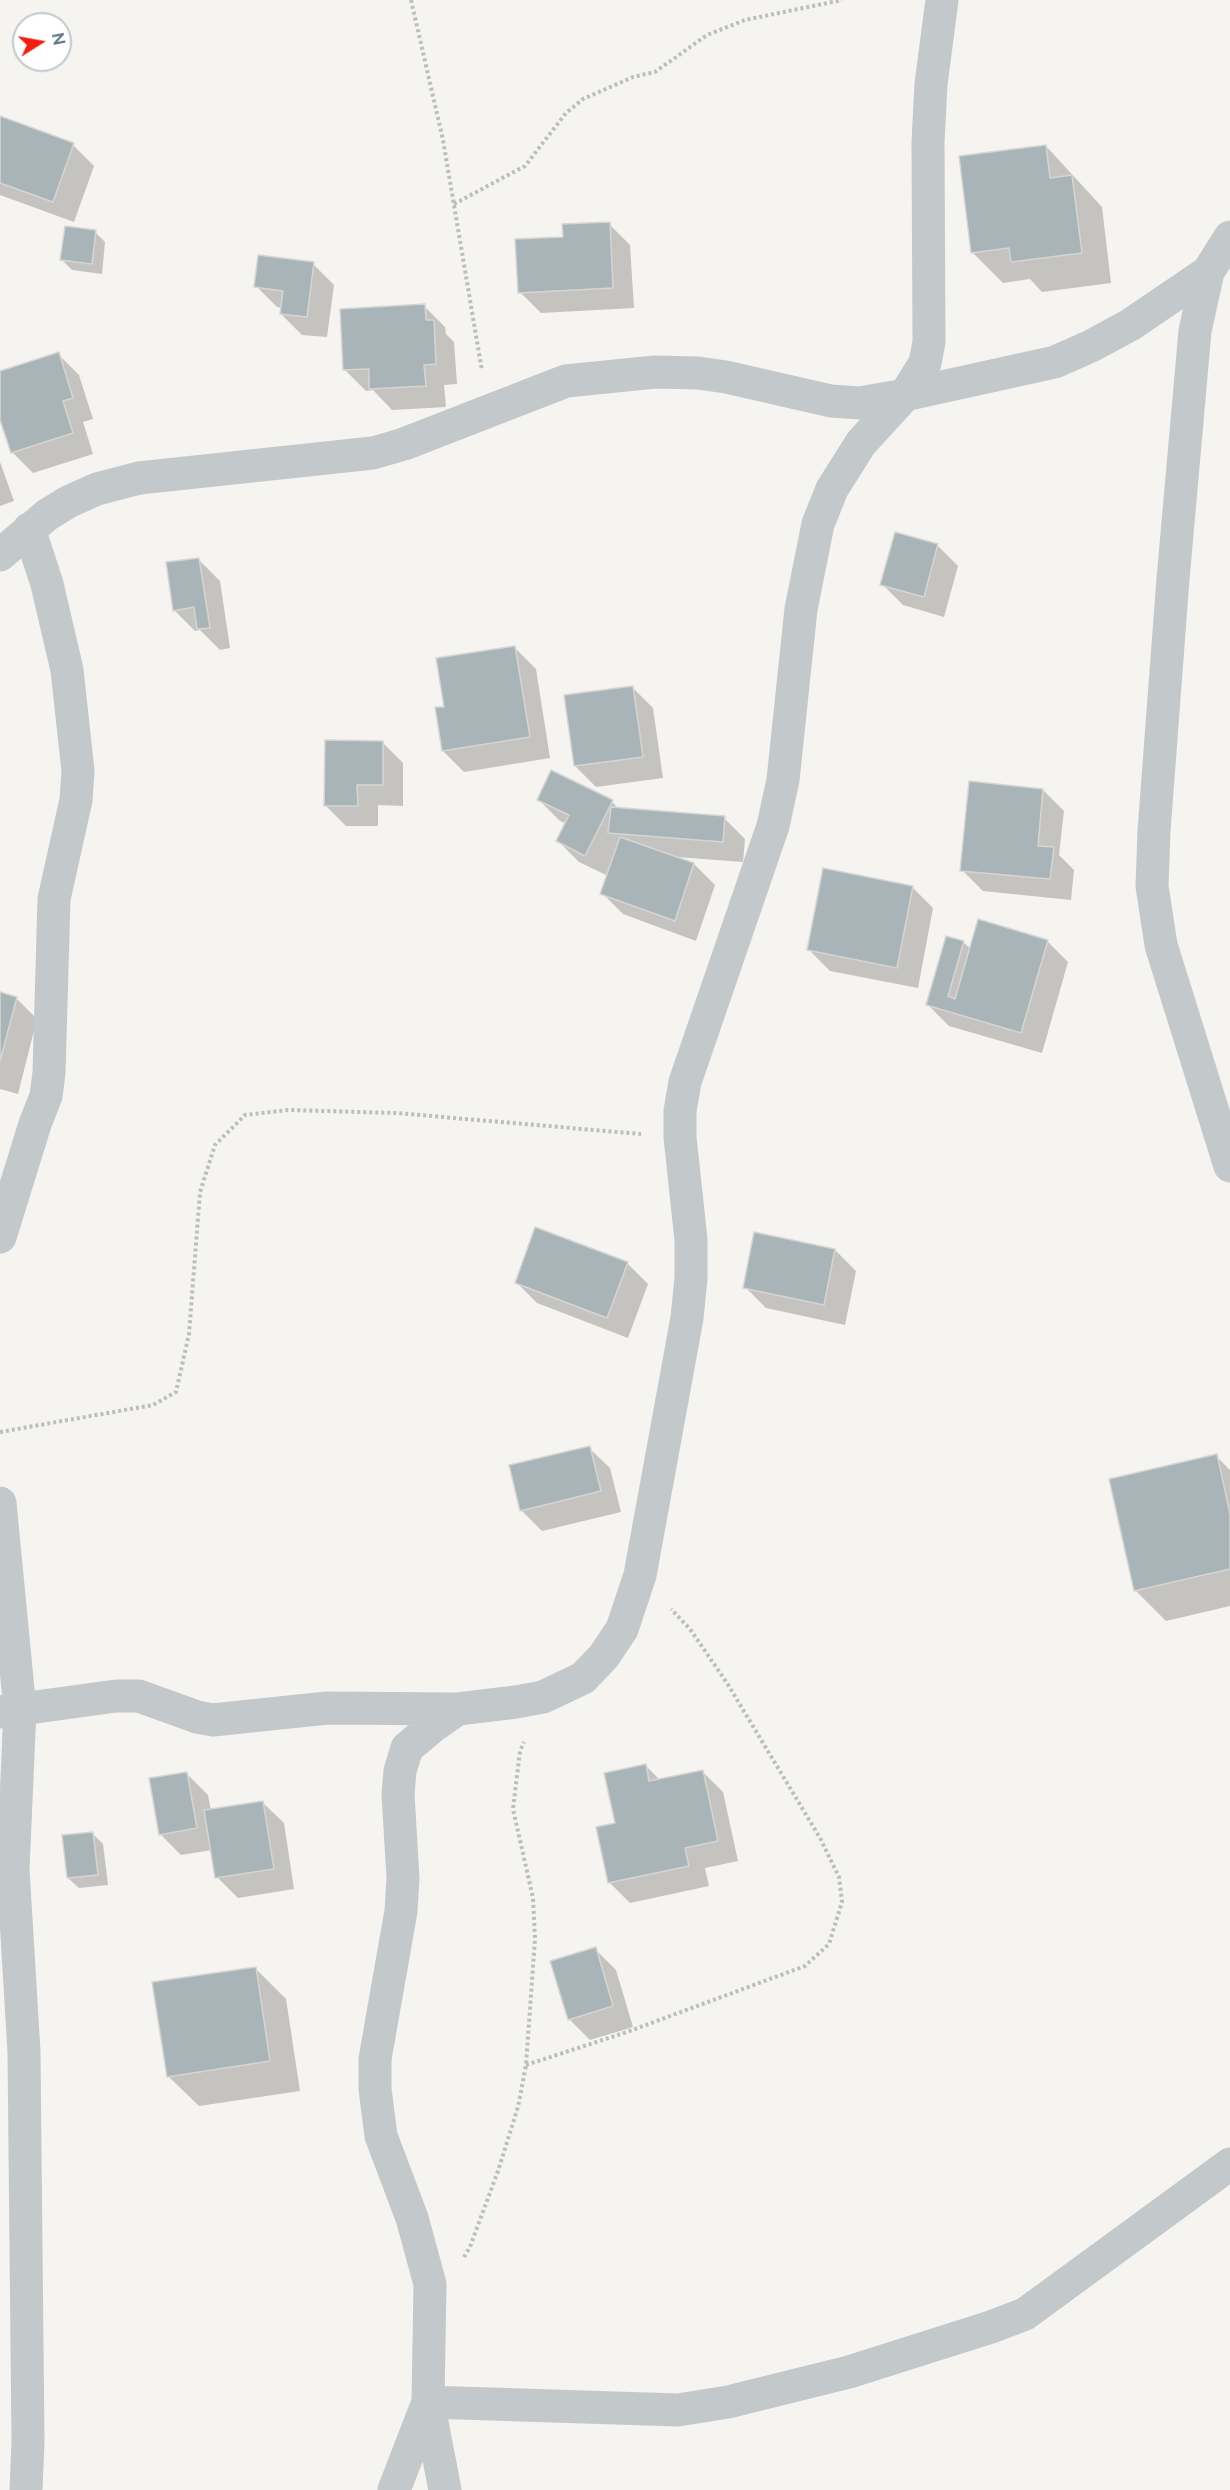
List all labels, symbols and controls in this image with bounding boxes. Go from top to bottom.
north arrow [12,12,72,72]
text: N [48,31,69,47]

